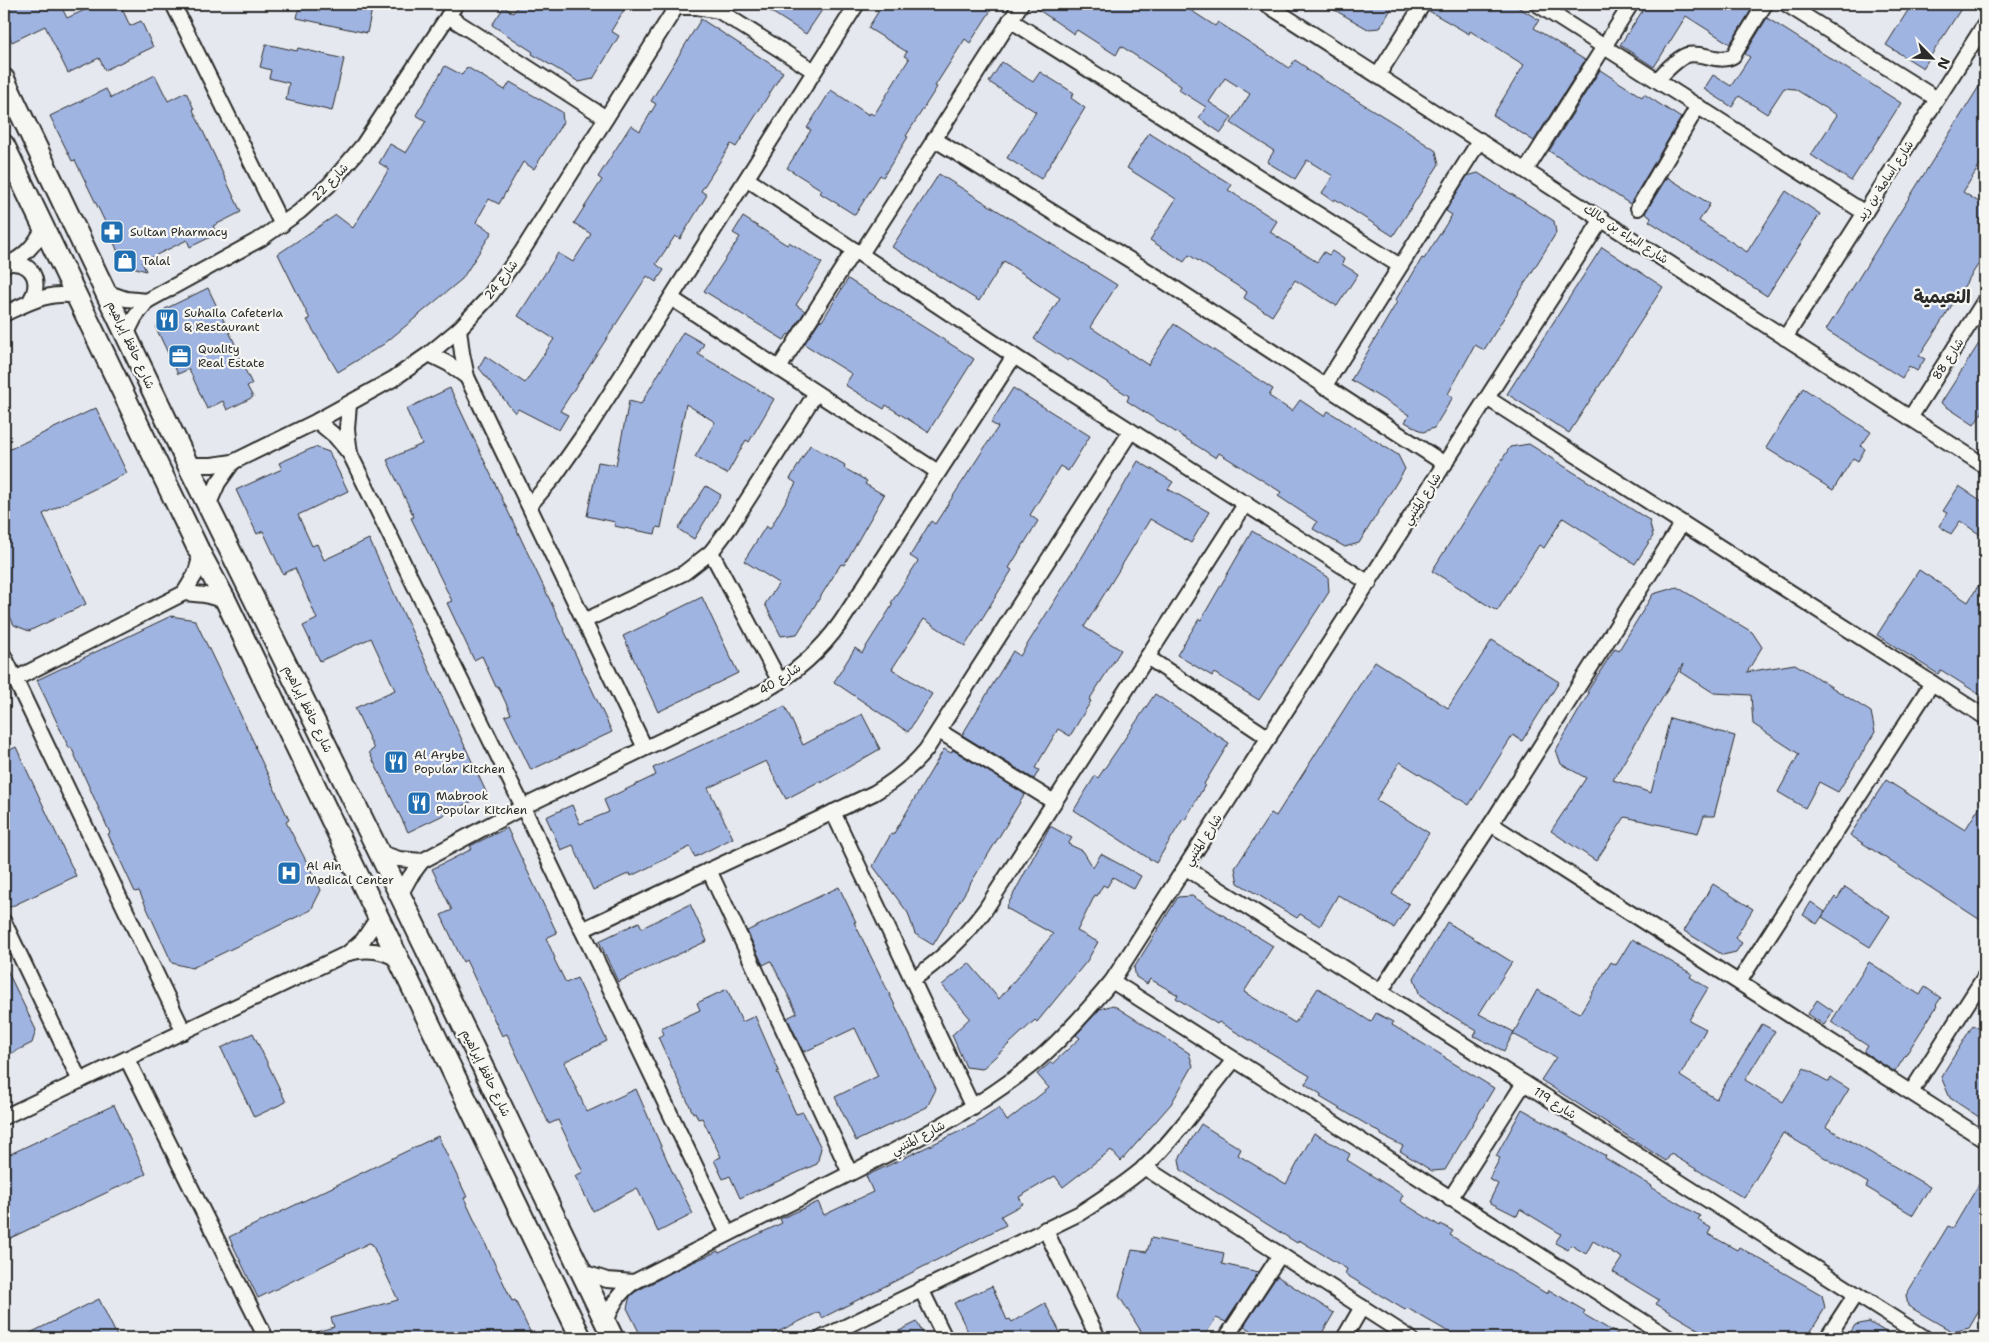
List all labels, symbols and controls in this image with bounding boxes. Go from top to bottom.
north arrow [1906,32,1956,82]
text: N [1933,55,1954,72]
street label: شارع أسامة بن زيد [1853,137,1918,225]
street label: شارع 22 [308,160,353,205]
street label: شارع البراء بن مالك [1580,201,1671,268]
pharmacy icon: Sultan Pharmacy [99,219,125,245]
place label: Sultan Pharmacy [130,224,228,240]
shop icon: Talal [112,248,138,274]
place label: Talal [142,253,170,269]
street label: شارع 24 [481,257,522,304]
district label: النعيمية [1913,285,1971,309]
street label: شارع حافظ إبراهيم [103,298,158,392]
place label: Suhaila Cafeteria & Restaurant [184,305,283,335]
restaurant icon: Suhaila Cafeteria & Restaurant [154,307,180,333]
street label: شارع 88 [1929,335,1968,383]
place label: Quality Real Estate [198,341,265,371]
office icon: Quality Real Estate [167,343,193,369]
street label: شارع المتنبي [1399,470,1447,530]
street label: شارع 40 [756,660,805,699]
street label: شارع حافظ إبراهيم [279,663,336,756]
place label: Al Arybe Popular Kitchen [414,747,505,777]
restaurant icon: Al Arybe Popular Kitchen [383,749,409,775]
place label: Mabrook Popular Kitchen [436,788,527,818]
restaurant icon: Mabrook Popular Kitchen [406,790,432,816]
street label: شارع المتنبي [1180,811,1228,871]
place label: Al Ain Medical Center [306,858,394,888]
hospital icon: Al Ain Medical Center [276,860,302,886]
street label: شارع حافظ إبراهيم [457,1027,514,1120]
street label: شارع 119 [1530,1083,1579,1124]
street label: شارع المتنبي [888,1117,949,1162]

